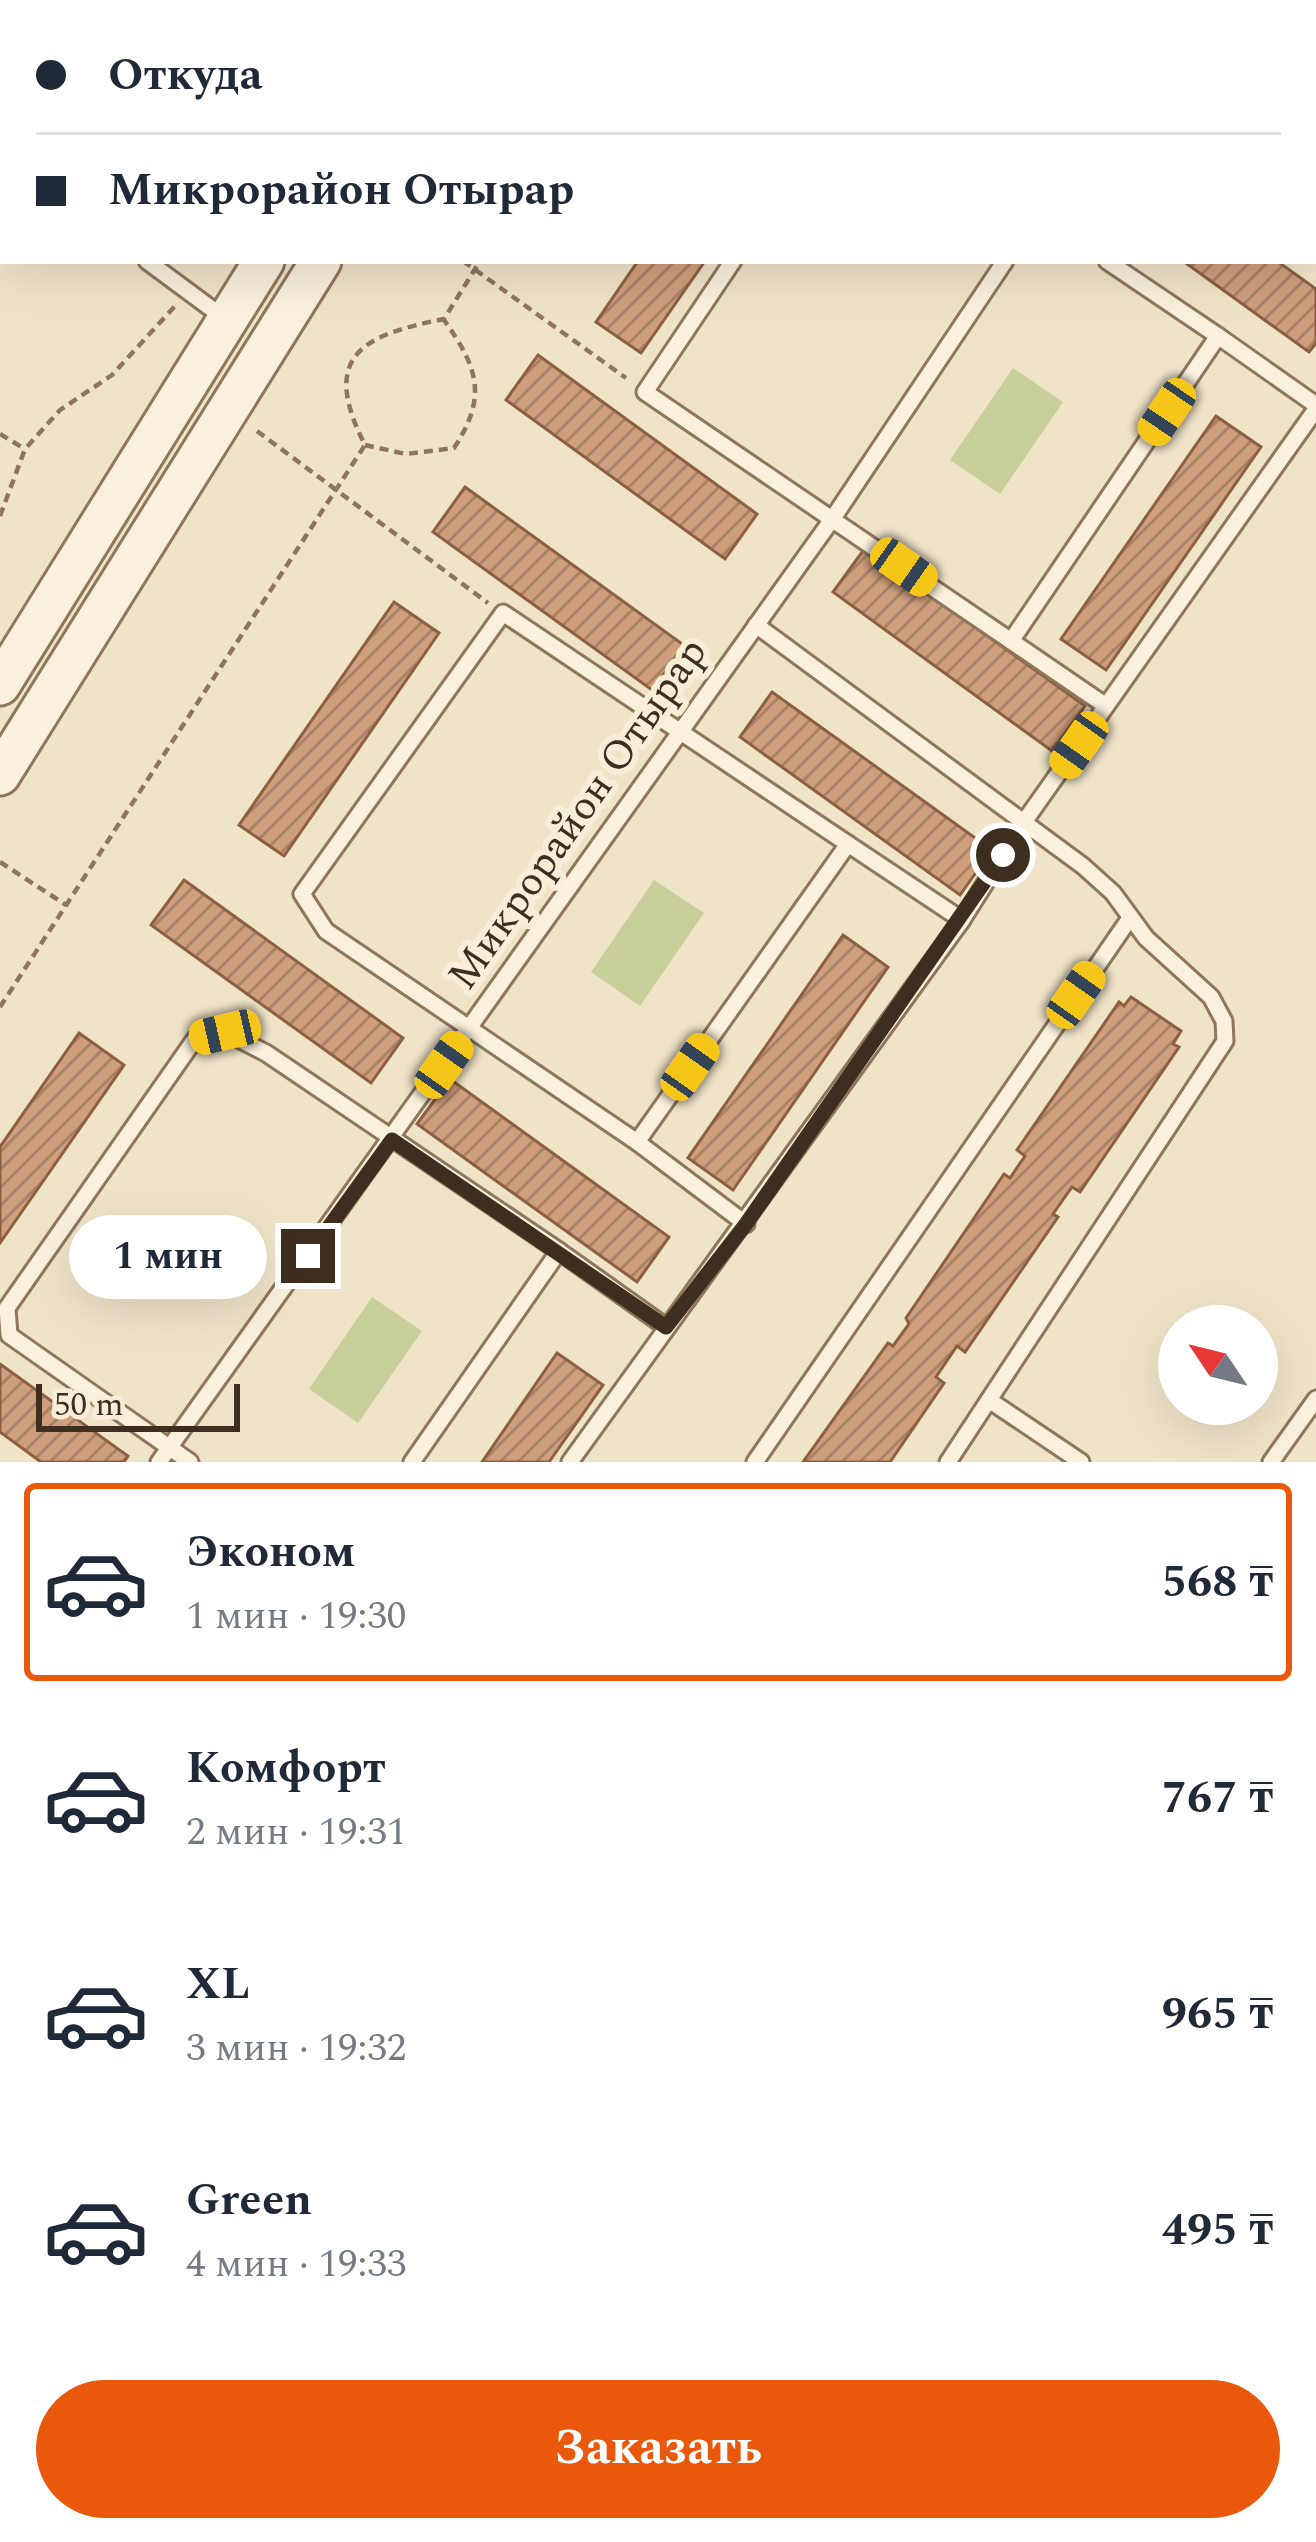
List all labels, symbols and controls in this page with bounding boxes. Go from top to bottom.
text: Откуда [108,41,263,110]
text: Микрорайон Отырар [108,156,574,225]
car [1132,372,1202,452]
car [864,532,944,602]
street label: Микрорайон Отырар [432,625,724,1003]
car [1044,705,1114,785]
route start [976,828,1030,882]
car [1041,955,1111,1035]
car [186,1006,264,1058]
car [409,1025,479,1105]
car [655,1027,725,1107]
callout: 1 мин [68,1214,266,1298]
text: 1 мин [113,1227,223,1286]
route end [281,1229,335,1283]
north arrow [1158,1305,1278,1425]
map controls [1158,1305,1278,1425]
scale bar [36,1378,240,1431]
text: 50 m [54,1380,124,1430]
text: Эконом [186,1518,355,1587]
icon: car [42,1528,150,1636]
text: 568 ₸ [1162,1548,1274,1617]
text: 1 мин · 19:30 [186,1587,406,1646]
text: Комфорт [186,1734,386,1803]
icon: car [42,1744,150,1852]
text: 767 ₸ [1162,1764,1274,1833]
text: 2 мин · 19:31 [186,1803,406,1862]
text: XL [186,1950,250,2019]
icon: car [42,1960,150,2068]
text: 965 ₸ [1162,1980,1274,2049]
text: 3 мин · 19:32 [186,2019,406,2078]
text: Green [186,2166,312,2235]
icon: car [42,2176,150,2284]
text: 495 ₸ [1162,2196,1274,2265]
text: 4 мин · 19:33 [186,2235,406,2294]
button: Заказать [36,2380,1280,2518]

